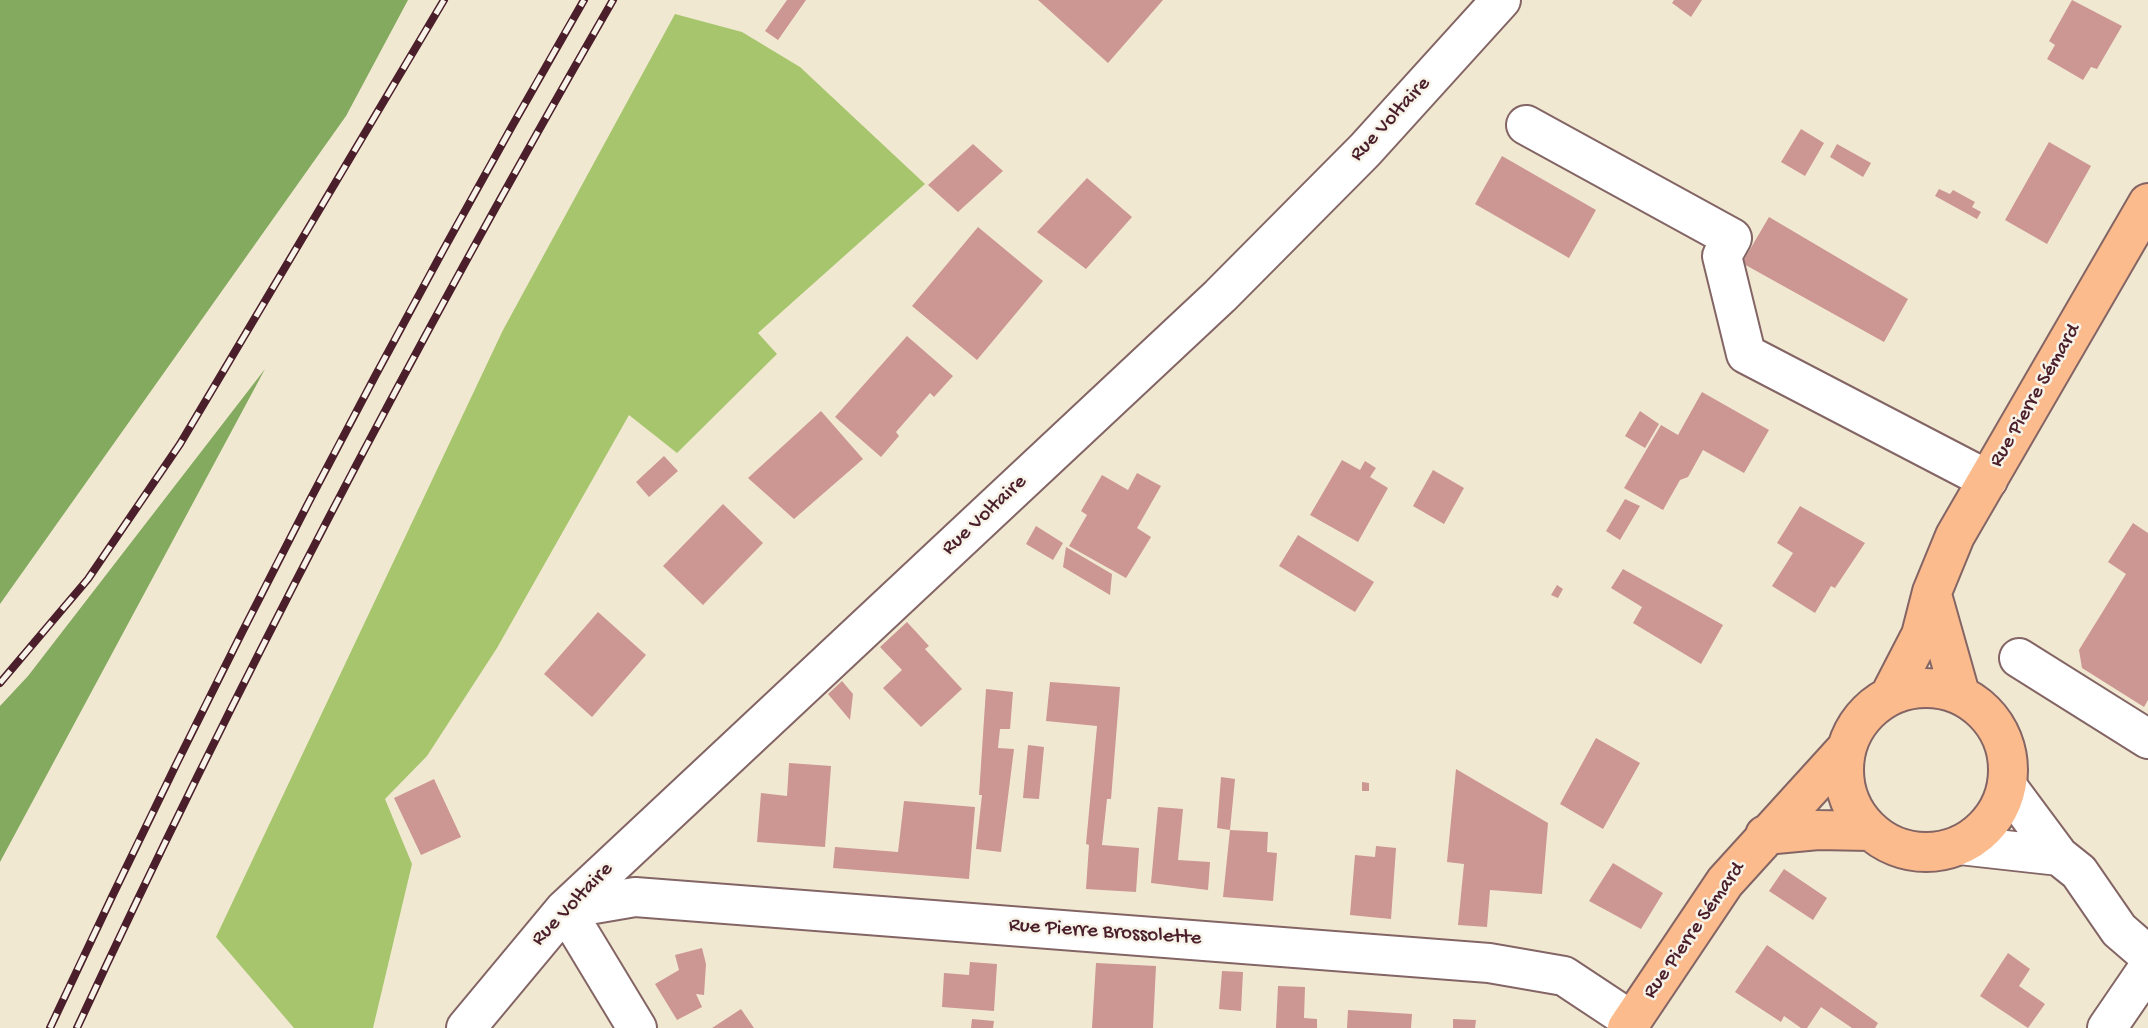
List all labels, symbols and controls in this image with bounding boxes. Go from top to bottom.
street label: Rue Voltaire [1345,72,1437,168]
street label: Rue Pierre Sémard [1985,320,2087,472]
street label: Rue Voltaire [937,470,1033,562]
street label: Rue Voltaire [527,858,619,952]
street label: Rue Pierre Sémard [1638,858,1752,1004]
street label: Rue Pierre Brossolette [1008,914,1202,952]

